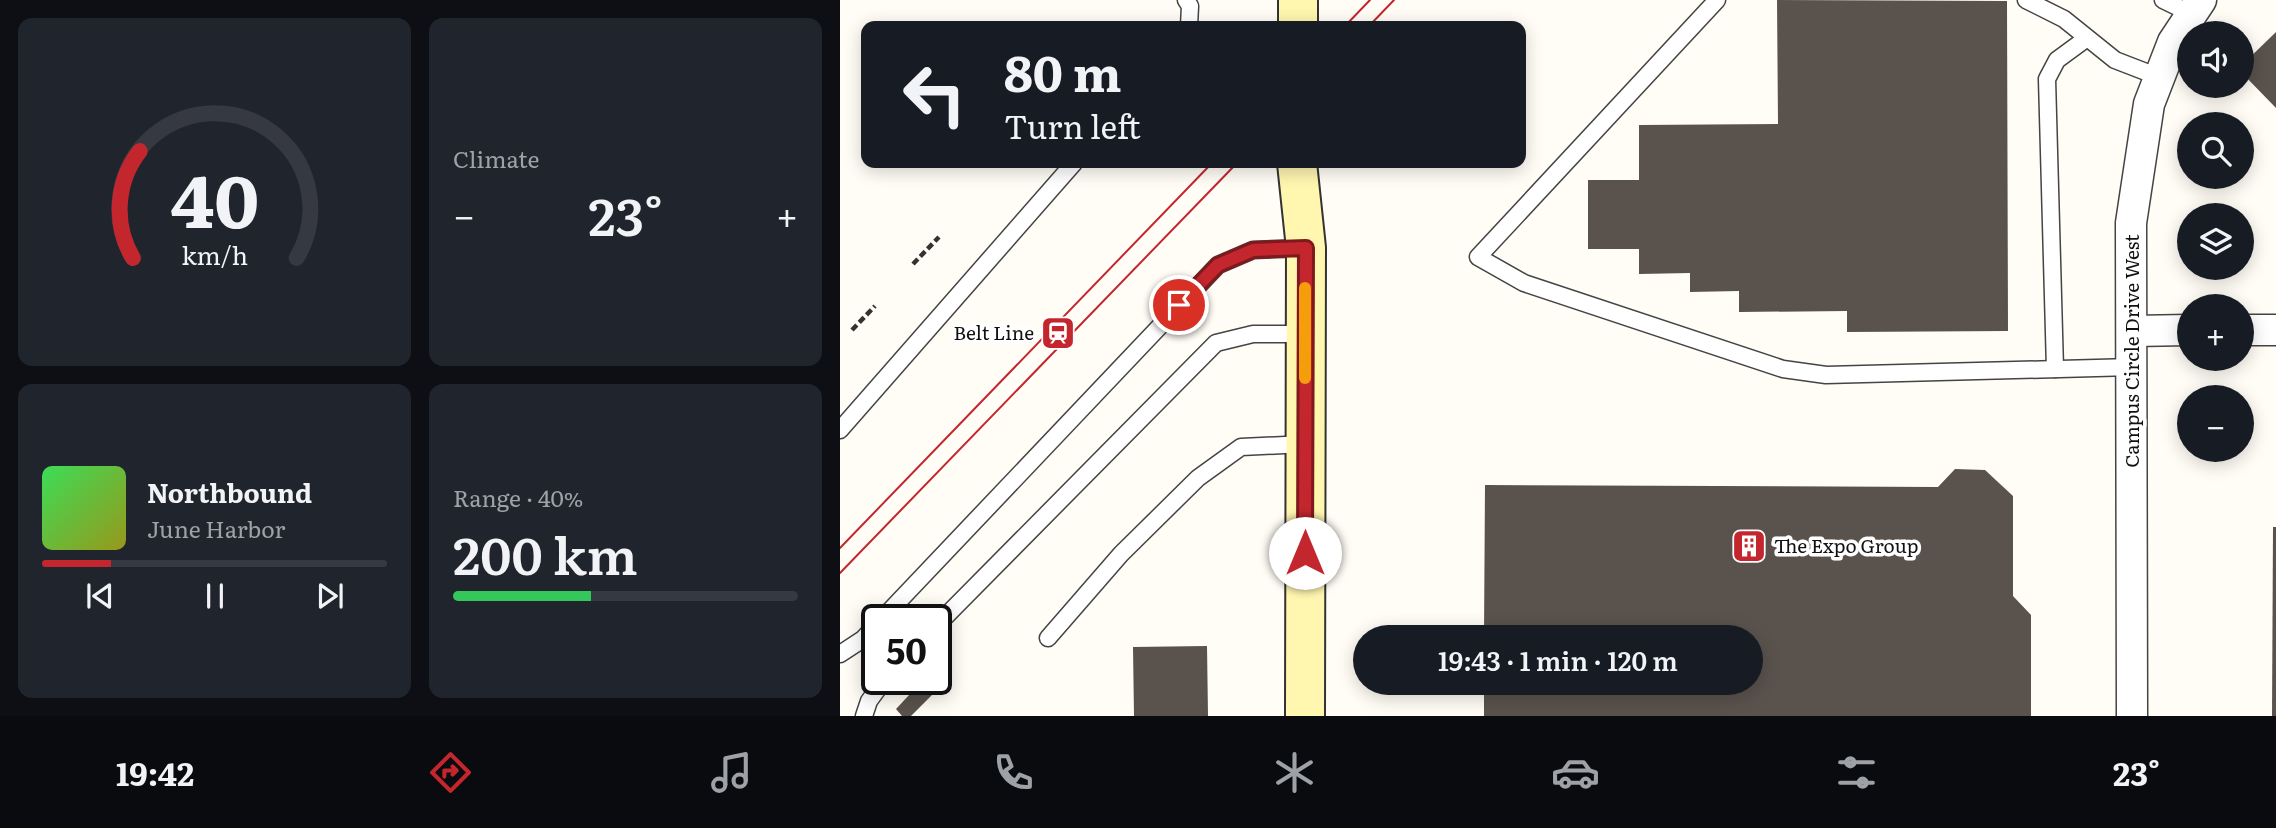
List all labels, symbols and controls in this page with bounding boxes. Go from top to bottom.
map controls [2177,21,2254,462]
button: sound [2177,21,2254,98]
text: 80 m [1004,34,1122,107]
icon: left [889,49,980,140]
text: Turn left [1004,101,1141,149]
button: search [2177,112,2254,189]
text: Climate [453,141,539,175]
text: 40 [170,142,259,250]
text: 23° [588,175,663,252]
text: − [453,185,475,242]
text: + [776,185,798,242]
button: layers [2177,203,2254,280]
street label: Campus Circle Drive West [2117,234,2145,468]
text: km/h [181,236,248,273]
pin [1149,275,1209,335]
icon: arrive [1160,286,1198,324]
button: + [2177,294,2254,371]
station icon: Belt Line [1039,314,1077,352]
place label: Belt Line [953,318,1034,346]
button: − [2177,385,2254,462]
text: Northbound [147,472,312,511]
text: Range · 40% [453,480,583,514]
text: June Harbor [147,511,285,545]
text: 200 km [453,514,638,591]
position arrow [1268,516,1342,590]
building icon: The Expo Group [1730,527,1768,565]
place label: The Expo Group [1774,531,1918,559]
icon: previous [81,577,119,615]
icon: pause [196,577,234,615]
icon: next [311,577,349,615]
speed limit sign: 50 [861,604,952,695]
text: 19:43 · 1 min · 120 m [1438,640,1678,679]
text: 19:42 [116,748,194,796]
icon: directions [426,748,475,797]
icon: music [707,748,756,797]
icon: phone [989,748,1038,797]
icon: climate [1270,748,1319,797]
icon: car [1551,748,1600,797]
icon: filters [1832,748,1881,797]
text: 23° [2113,748,2160,796]

